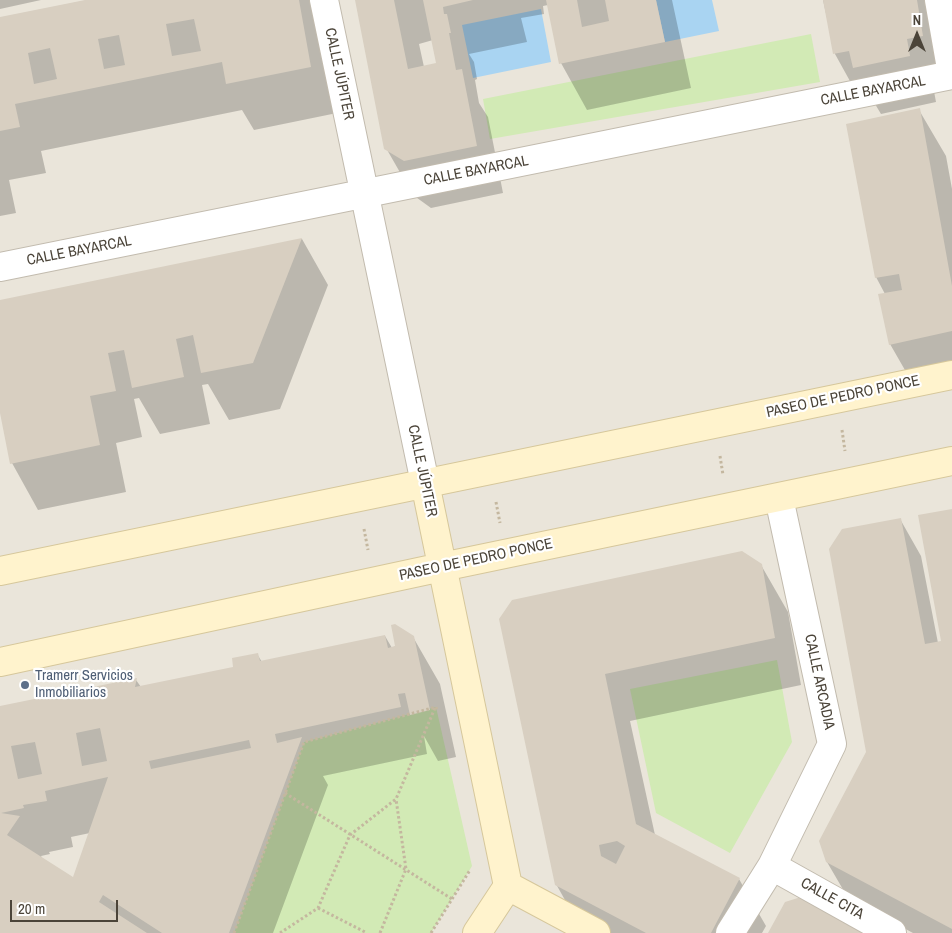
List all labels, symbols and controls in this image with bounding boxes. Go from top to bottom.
north arrow [892,10,942,60]
text: N [913,11,921,29]
street label: CALLE JÚPITER [320,26,358,122]
street label: CALLE BAYARCAL [819,72,927,110]
street label: CALLE BAYARCAL [422,152,530,190]
street label: CALLE BAYARCAL [25,232,133,270]
street label: PASEO DE PEDRO PONCE [765,372,921,422]
street label: CALLE JÚPITER [403,423,441,519]
street label: PASEO DE PEDRO PONCE [398,535,554,585]
street label: CALLE ARCADIA [800,633,838,731]
place label: Tramerr Servicios Inmobiliarios [35,667,133,702]
marker: Tramerr Servicios Inmobiliarios [19,679,31,691]
street label: CALLE CITA [797,874,867,924]
scale bar [12,890,120,922]
text: 20 m [18,898,45,919]

